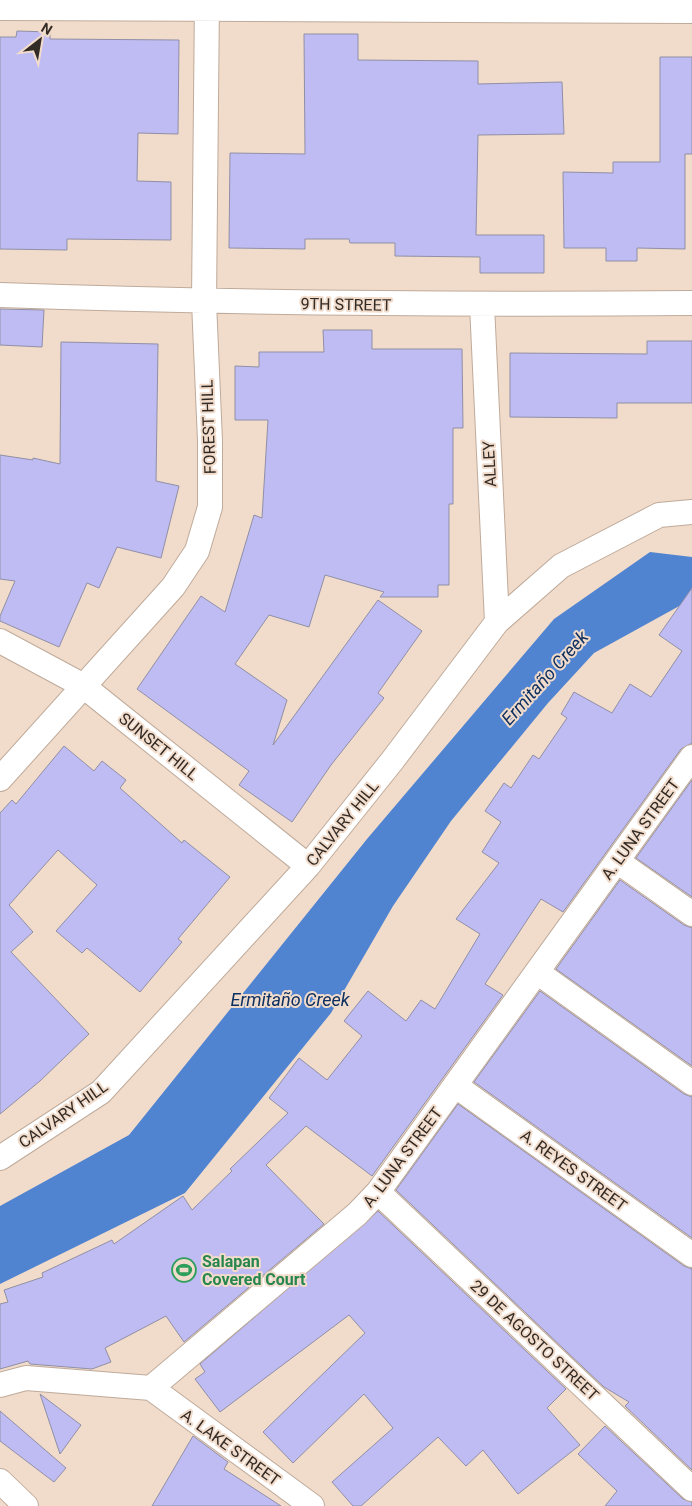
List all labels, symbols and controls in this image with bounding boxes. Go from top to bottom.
north arrow [15,15,65,65]
text: N [38,19,55,38]
street label: 9TH STREET [300,294,392,315]
street label: FOREST HILL [197,379,220,475]
street label: ALLEY [479,440,500,488]
water label: Ermitaño Creek [497,626,593,729]
street label: SUNSET HILL [115,709,202,784]
street label: A. LUNA STREET [597,775,684,883]
street label: CALVARY HILL [302,777,383,870]
water label: Ermitaño Creek [230,989,351,1010]
street label: CALVARY HILL [15,1077,112,1152]
street label: A. LUNA STREET [359,1103,446,1211]
street label: A. REYES STREET [517,1126,631,1216]
place label: Salapan Covered Court [202,1252,306,1289]
sports icon: Salapan Covered Court [171,1257,197,1283]
street label: 29 DE AGOSTO STREET [467,1276,603,1405]
street label: A. LAKE STREET [177,1405,284,1490]

